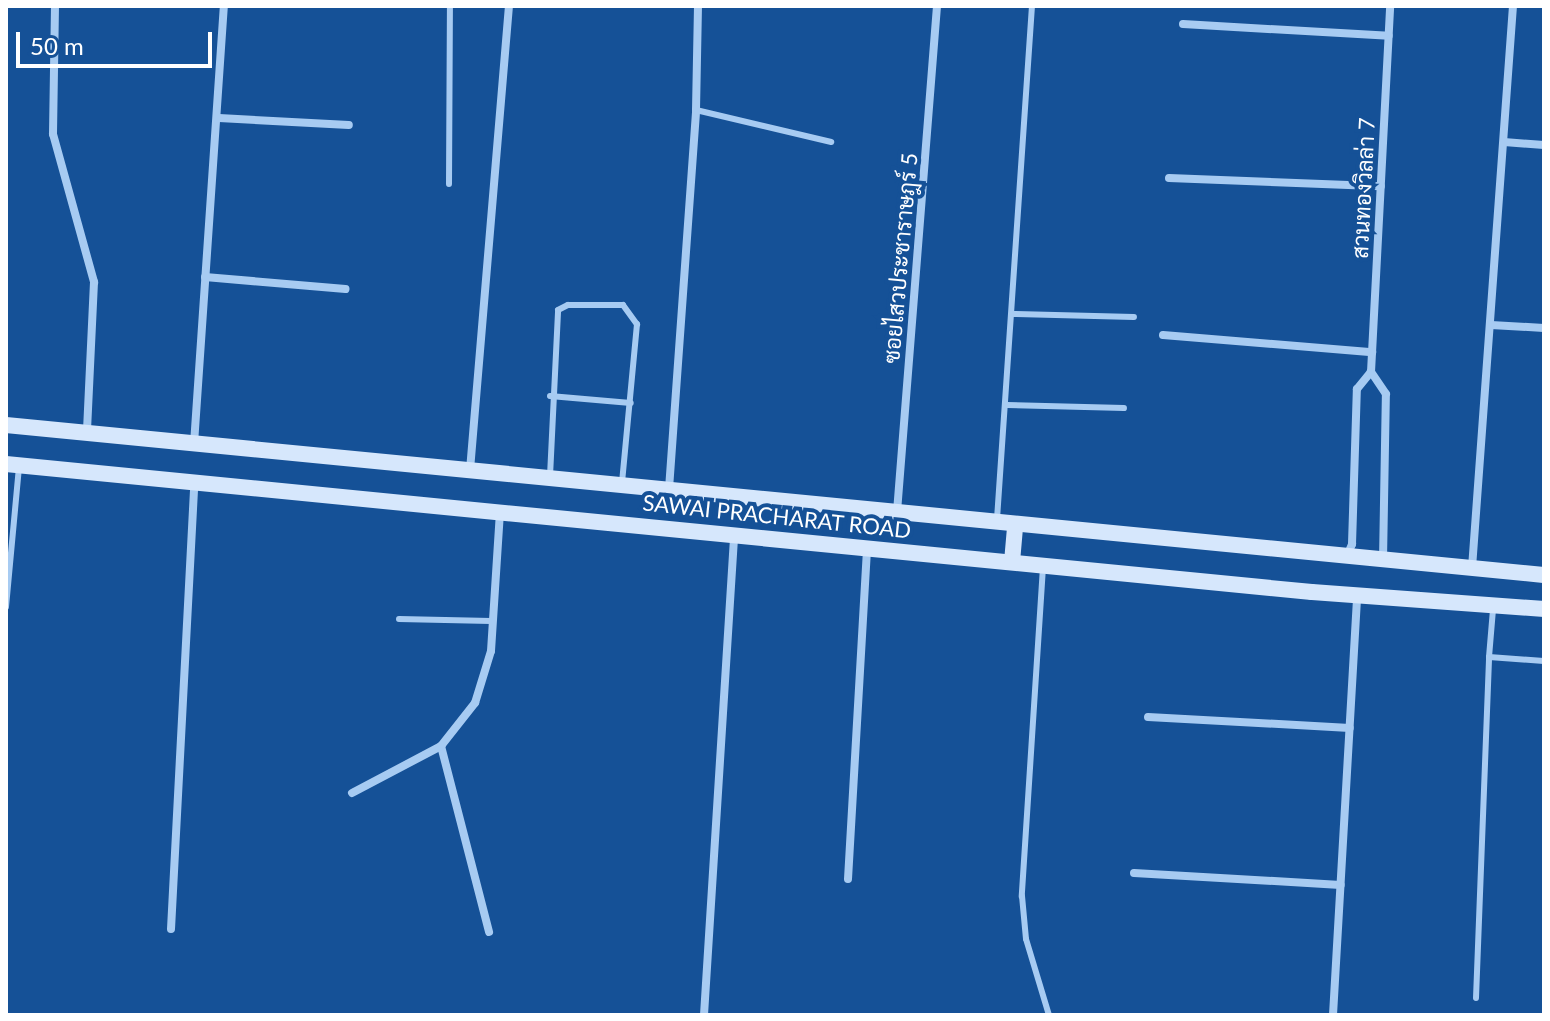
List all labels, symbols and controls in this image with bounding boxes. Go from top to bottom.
scale bar [20,16,216,66]
text: 50 m [30,31,84,60]
street label: สวนทองวิลล่า 7 [1346,117,1380,259]
street label: ซอยไสวประชาราษฎร์ 5 [878,152,922,364]
street label: SAWAI PRACHARAT ROAD [641,489,913,543]

